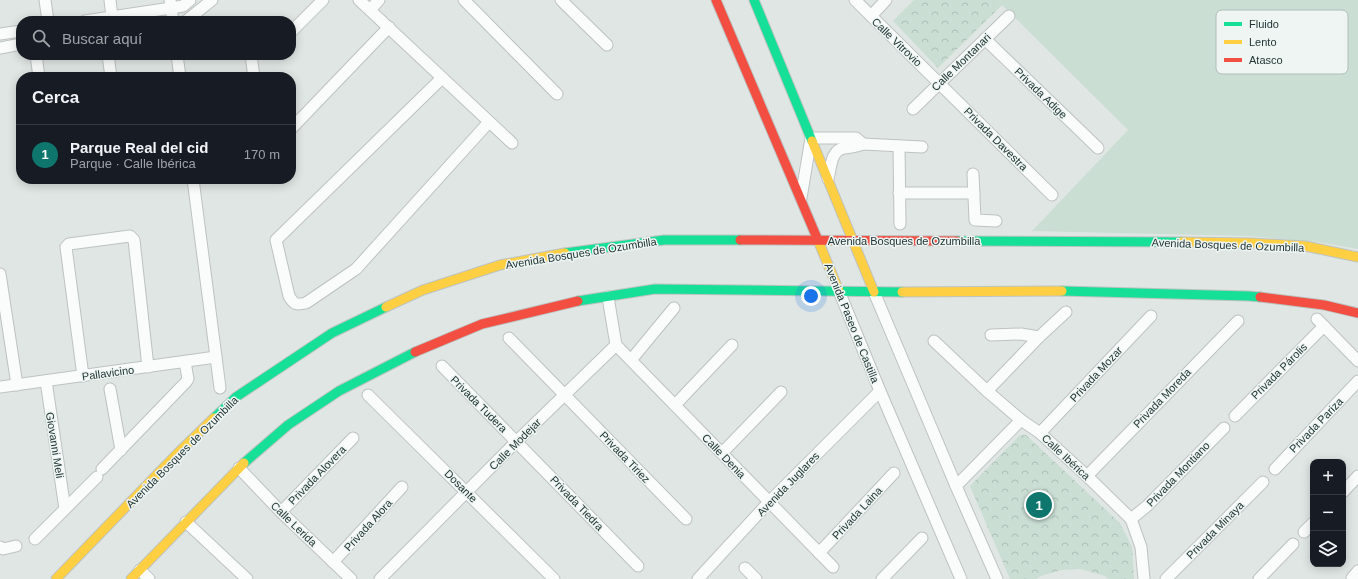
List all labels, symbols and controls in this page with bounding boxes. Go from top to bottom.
legend [1216,10,1348,74]
street label: Calle Vitrovio [870,15,924,69]
search box [16,16,296,60]
text: Fluido [1249,18,1279,30]
icon: search [30,27,52,49]
text: Buscar aquí [62,30,142,47]
street label: Calle Montanari [929,31,993,93]
text: Lento [1249,36,1277,48]
text: Atasco [1249,54,1283,66]
street label: Privada Adige [1012,65,1070,121]
text: Cerca [32,88,79,107]
street label: Privada Davestra [962,105,1031,174]
text: Parque Real del cid [70,139,208,156]
text: 1 [41,147,49,162]
text: 170 m [244,147,280,162]
text: Parque · Calle Ibérica [70,156,196,171]
street label: Avenida Bosques de Ozumbilla [505,235,658,271]
street label: Avenida Bosques de Ozumbilla [828,235,981,247]
street label: Avenida Bosques de Ozumbilla [1152,236,1305,254]
street label: Avenida Paseo de Castilla [822,261,882,386]
your location [801,286,821,306]
street label: Privada Párolis [1249,340,1310,401]
street label: Privada Mozar [1067,344,1125,404]
street label: Pallavicino [81,363,135,383]
street label: Privada Moreda [1131,365,1194,430]
street label: Privada Tudera [448,373,510,435]
street label: Avenida Bosques de Ozumbilla [124,393,241,510]
street label: Privada Pariza [1287,394,1346,455]
street label: Giovanni Meli [44,411,66,479]
street label: Calle Modejar [487,416,543,472]
street label: Privada Tiriez [598,429,652,485]
street label: Calle Denia [700,431,749,481]
street label: Calle Ibérica [1040,432,1093,483]
street label: Privada Montiano [1144,439,1212,509]
street label: Privada Alovera [286,442,349,507]
street label: Avenida Juglares [754,449,822,518]
map controls [1310,459,1346,567]
button: + [1310,459,1346,495]
street label: Dosante [442,467,480,505]
street label: Privada Tiedra [548,473,607,533]
street label: Privada Laina [830,484,885,542]
pin: 1 [1026,490,1052,520]
button: − [1310,495,1346,531]
street label: Privada Alora [342,496,395,553]
street label: Privada Minaya [1184,498,1247,561]
street label: Calle Lerida [269,499,320,549]
button: layers [1310,531,1346,567]

